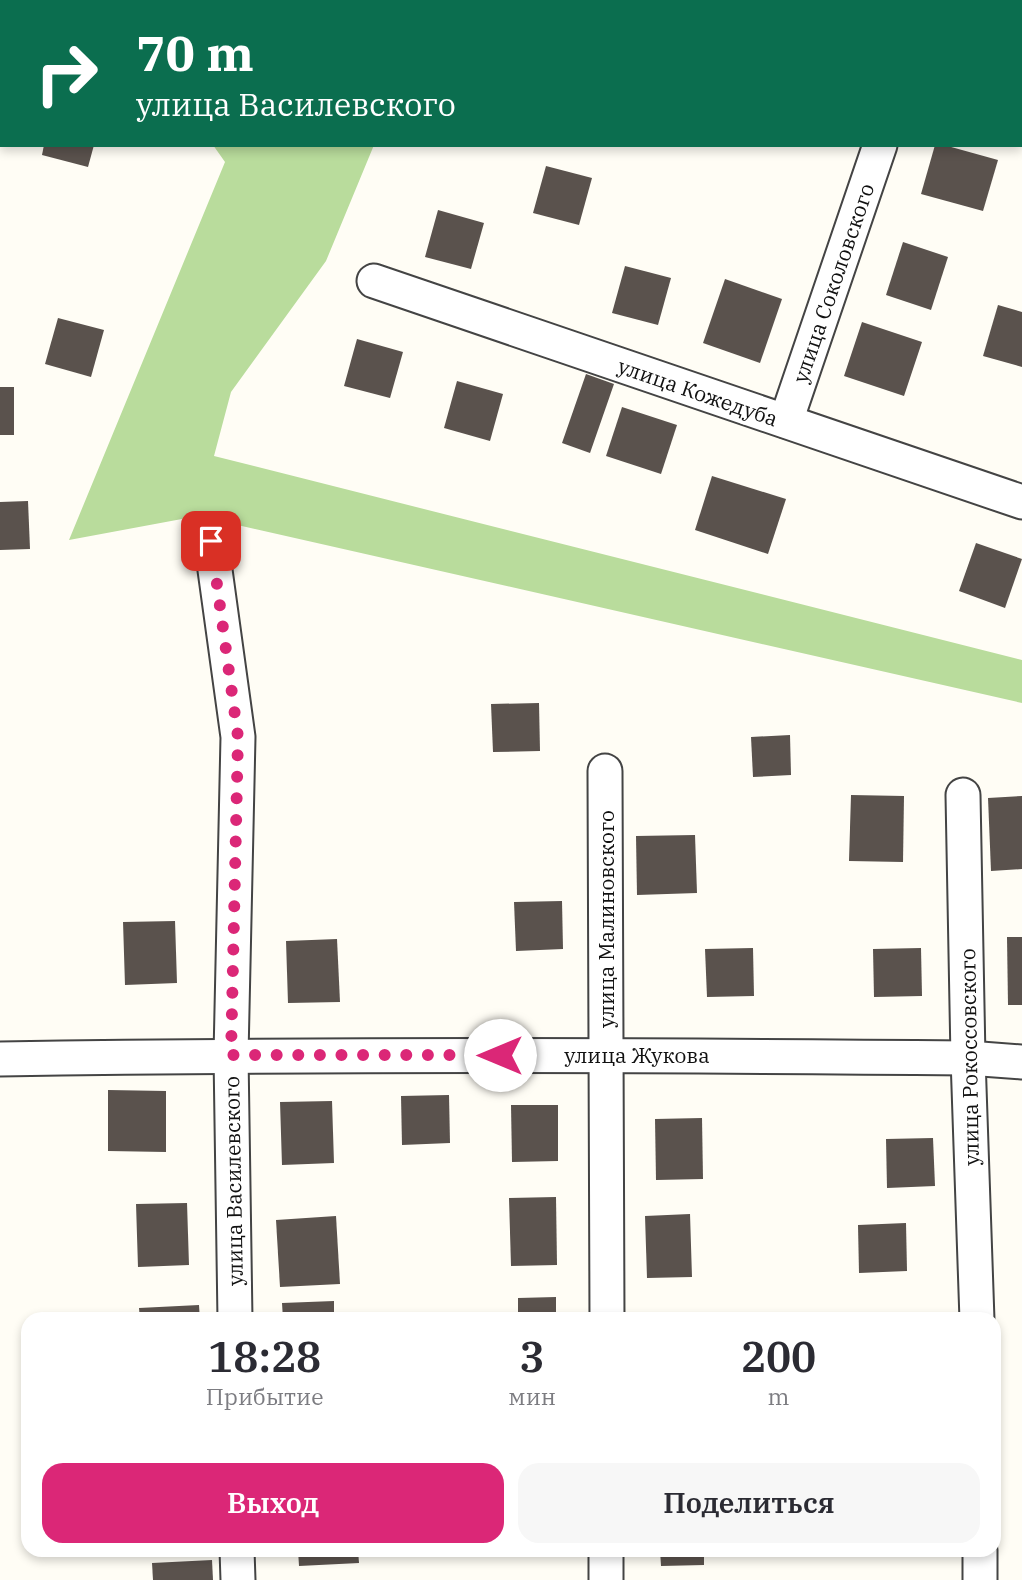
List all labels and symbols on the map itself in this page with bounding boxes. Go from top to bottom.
street label: улица Соколовского [786,180,880,386]
street label: улица Кожедуба [614,352,782,432]
pin [181,511,241,571]
street label: улица Малиновского [592,810,620,1028]
street label: улица Рокоссовского [953,948,985,1166]
position arrow [463,1018,537,1092]
street label: улица Жукова [564,1041,710,1069]
street label: улица Василевского [217,1076,249,1286]

